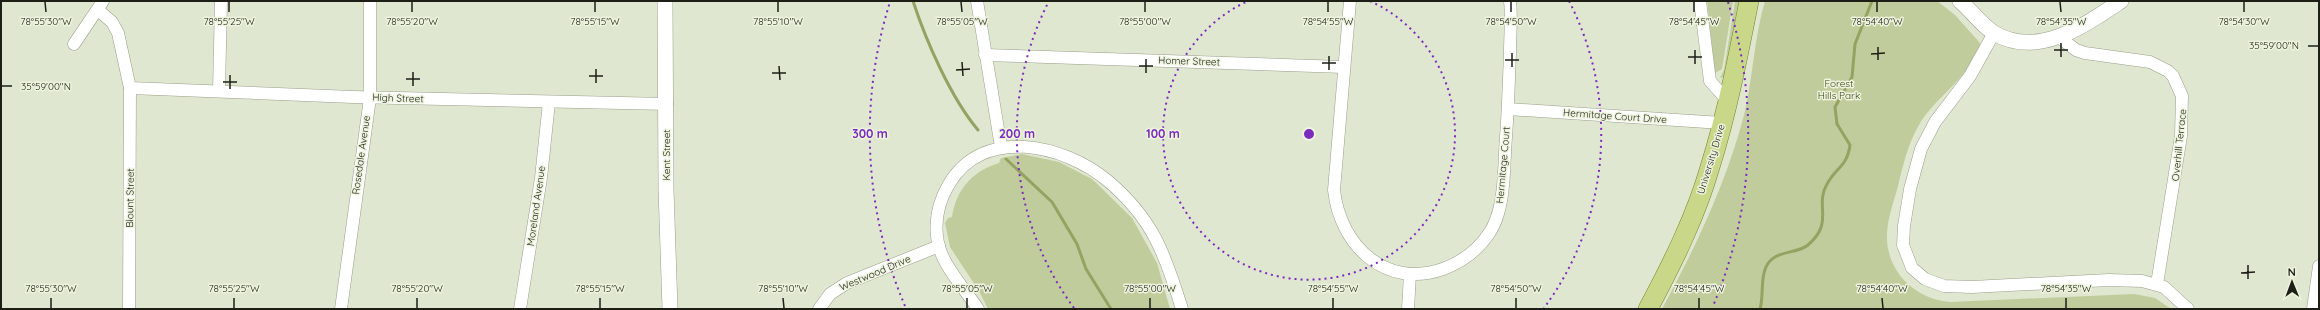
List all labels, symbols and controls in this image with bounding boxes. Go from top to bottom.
text: 78°55'30"W [20,15,72,28]
text: 78°55'25"W [203,15,255,28]
text: 78°55'20"W [386,15,438,28]
text: 78°55'15"W [570,15,620,28]
text: 78°55'10"W [753,15,803,28]
text: 78°55'05"W [936,15,988,28]
text: 78°55'00"W [1119,15,1171,28]
text: 78°54'55"W [1303,15,1354,28]
text: 78°54'50"W [1485,15,1537,28]
text: 78°54'45"W [1669,15,1720,28]
text: 78°54'40"W [1851,15,1903,28]
text: 78°54'35"W [2036,15,2087,28]
text: 78°54'30"W [2218,15,2270,28]
text: 35°59'00"N [2249,39,2299,52]
street label: Homer Street [1158,53,1221,69]
park label: Forest Hills Park [1818,77,1860,102]
text: 35°59'00"N [21,80,71,93]
street label: High Street [372,91,424,105]
street label: Hermitage Court Drive [1563,106,1668,126]
street label: Overhill Terrace [2169,108,2189,182]
street label: Rosedale Avenue [349,114,373,195]
street label: University Drive [1694,122,1728,196]
street label: Hermitage Court [1493,125,1513,204]
text: 300 m [852,126,888,141]
text: 200 m [999,126,1035,141]
text: 100 m [1146,126,1180,141]
centre of rings [1302,127,1316,141]
street label: Kent Street [660,129,673,181]
street label: Moreland Avenue [524,165,548,247]
street label: Blount Street [123,167,137,228]
street label: Westwood Drive [837,252,913,294]
north arrow [2272,262,2312,302]
text: N [2288,265,2296,279]
text: 78°55'30"W [25,282,77,295]
text: 78°55'25"W [208,282,260,295]
text: 78°55'20"W [391,282,443,295]
text: 78°55'15"W [575,282,625,295]
text: 78°55'10"W [758,282,808,295]
text: 78°55'05"W [941,282,993,295]
text: 78°55'00"W [1124,282,1176,295]
text: 78°54'55"W [1308,282,1359,295]
text: 78°54'50"W [1490,282,1542,295]
text: 78°54'45"W [1674,282,1725,295]
text: 78°54'40"W [1856,282,1908,295]
text: 78°54'35"W [2041,282,2092,295]

